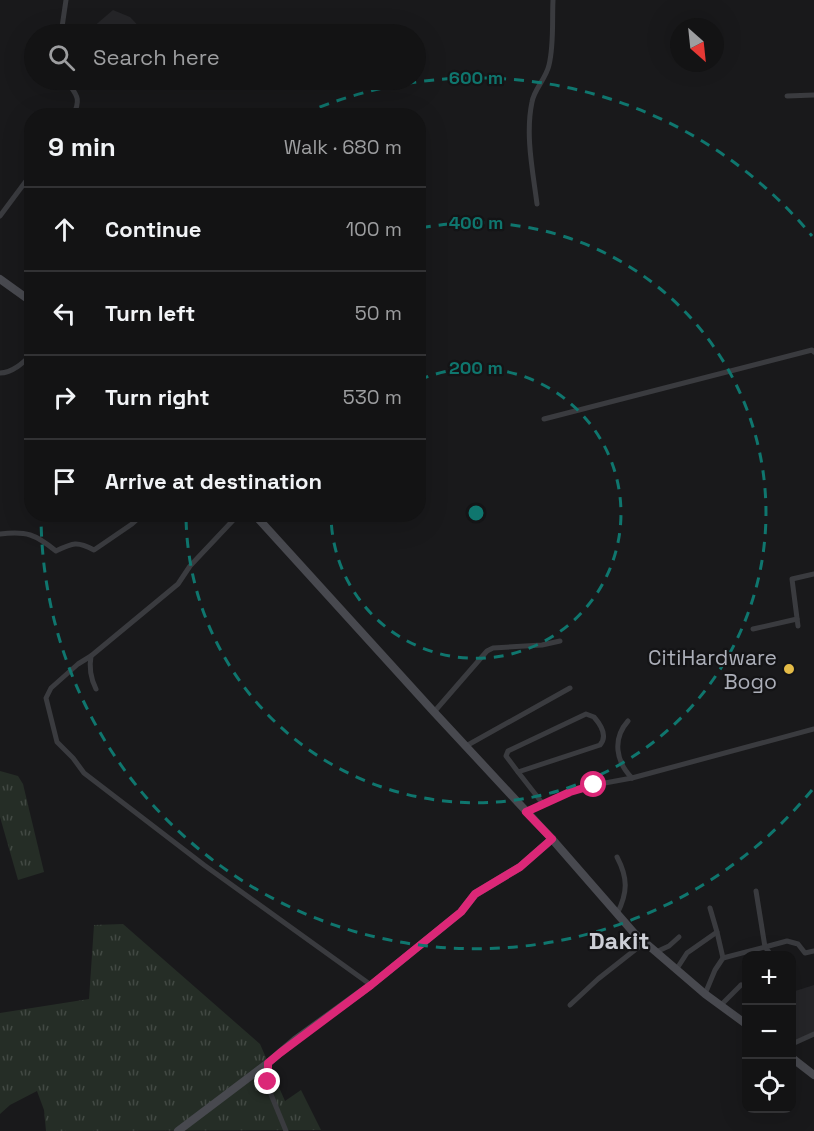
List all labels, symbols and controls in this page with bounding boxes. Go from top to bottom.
north arrow [670,18,724,72]
search box [24,24,426,90]
icon: search [45,41,78,74]
text: Search here [93,43,220,71]
text: 600 m [449,66,503,89]
text: 9 min [48,130,116,164]
text: Walk · 680 m [284,134,402,160]
text: 400 m [449,211,503,234]
icon: ahead [48,213,81,246]
text: Continue [105,215,201,243]
text: 100 m [346,216,402,242]
icon: left [48,297,81,330]
text: Turn left [105,299,195,327]
text: 50 m [355,300,402,326]
text: 200 m [449,356,503,379]
icon: right [48,381,81,414]
text: Turn right [105,383,210,411]
text: 530 m [343,384,402,410]
icon: arrive [48,465,81,498]
text: Arrive at destination [105,467,322,495]
centre of rings [466,503,486,523]
place label: CitiHardware Bogo [648,644,777,695]
marker: CitiHardware Bogo [782,662,796,676]
route start [580,771,606,797]
district label: Dakit [589,925,649,956]
map controls [742,951,796,1113]
button: + [742,951,796,1005]
button: − [742,1005,796,1059]
button: locate [742,1059,796,1113]
route end [254,1068,280,1094]

